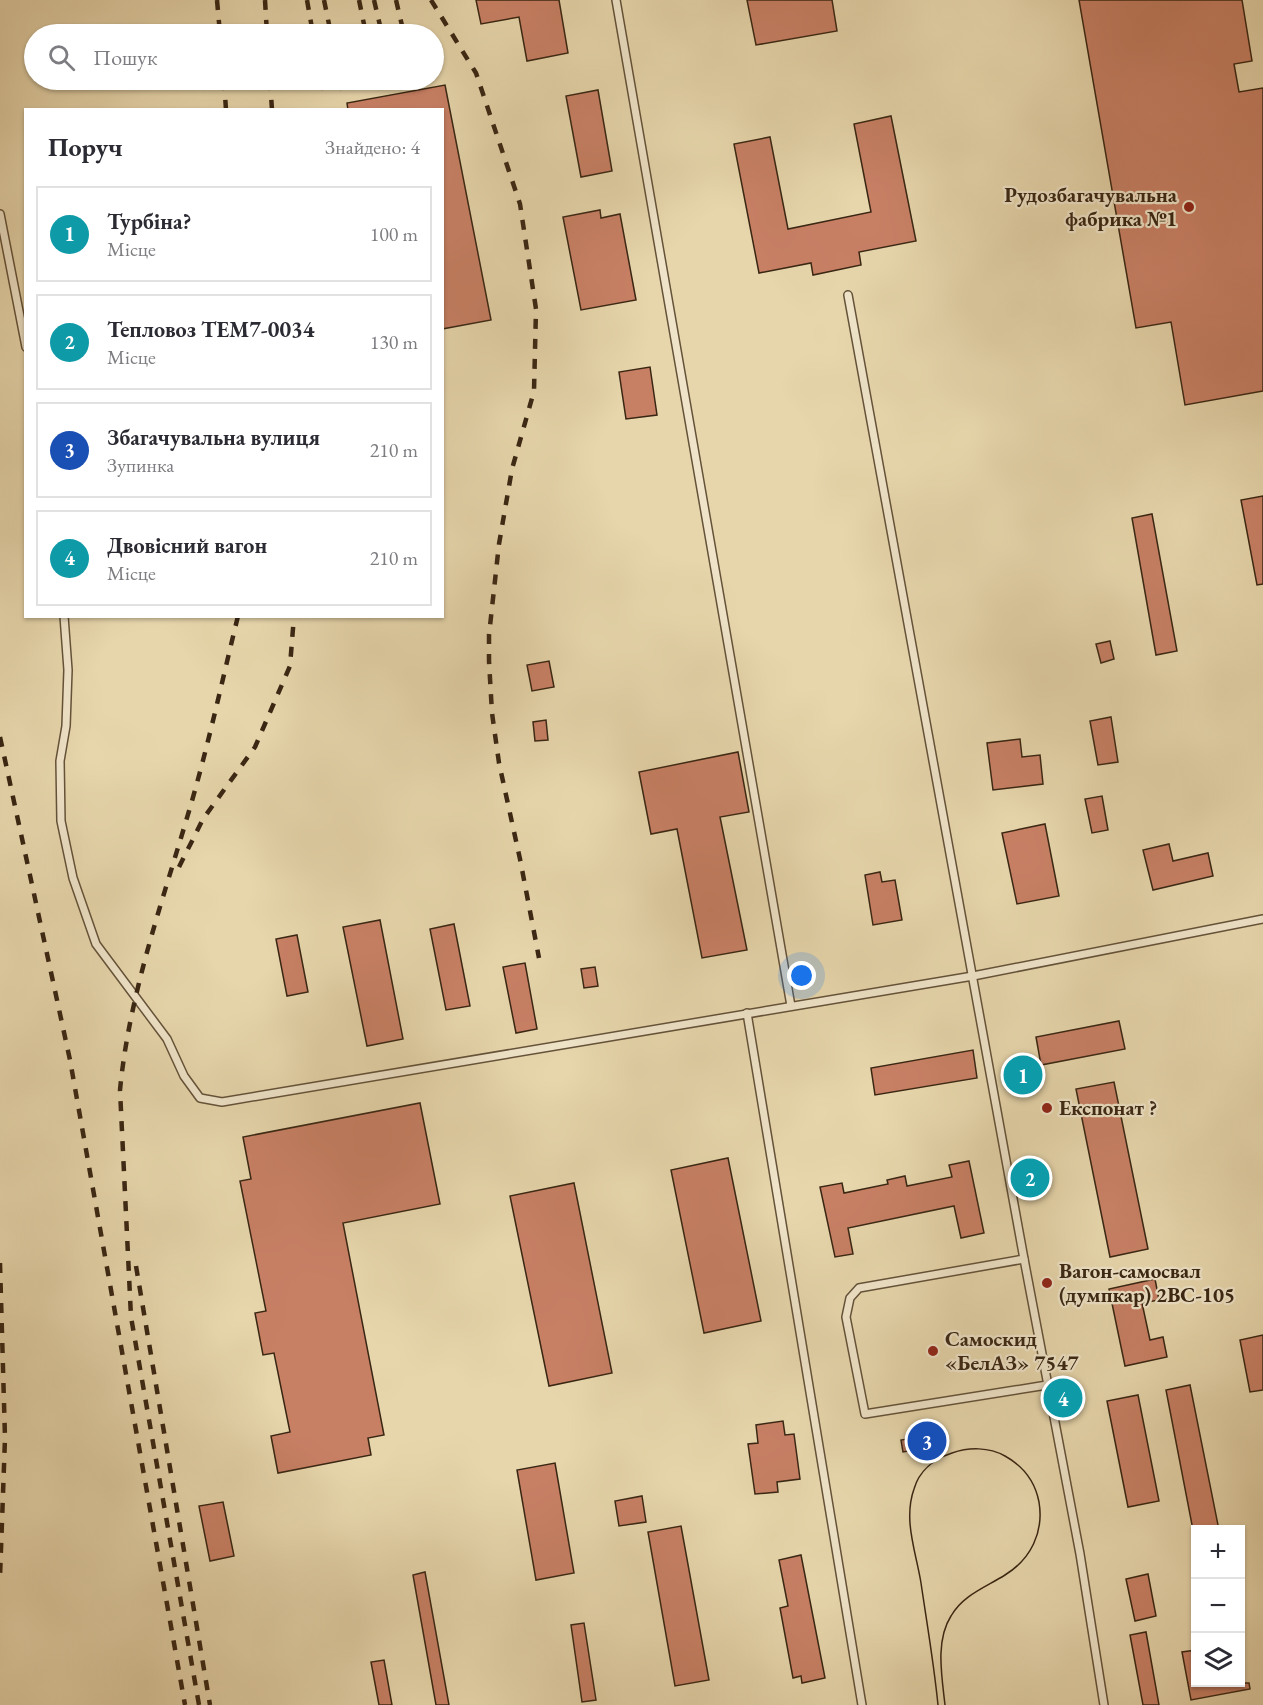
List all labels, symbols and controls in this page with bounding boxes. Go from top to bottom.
search box [24,24,444,90]
icon: search [45,41,78,74]
text: Пошук [93,43,157,72]
text: Поруч [48,130,123,164]
text: Знайдено: 4 [325,134,420,160]
place label: Рудозбагачувальна фабрика №1 [1004,181,1178,232]
marker: Рудозбагачувальна фабрика №1 [1182,200,1196,214]
text: Турбіна? [107,207,191,236]
text: 1 [64,221,75,247]
text: 100 m [370,221,418,247]
text: Місце [107,236,156,262]
text: Тепловоз ТЕМ7-0034 [107,315,314,344]
text: 2 [64,329,75,355]
text: 130 m [370,329,418,355]
text: Місце [107,344,156,370]
text: Збагачувальна вулиця [107,423,320,452]
text: 3 [64,437,75,463]
text: 210 m [370,437,418,463]
text: Зупинка [107,452,174,478]
text: Двовісний вагон [107,531,267,560]
text: 4 [64,545,75,571]
text: 210 m [370,545,418,571]
text: Місце [107,560,156,586]
your location [787,961,816,990]
pin: 1 [1004,1052,1042,1098]
place label: Експонат ? [1059,1094,1157,1121]
marker: Експонат ? [1040,1101,1054,1115]
pin: 2 [1010,1156,1050,1200]
place label: Вагон-самосвал (думпкар) 2ВС-105 [1059,1257,1235,1308]
marker: Вагон-самосвал (думпкар) 2ВС-105 [1040,1276,1054,1290]
place label: Самоскид «БелАЗ» 7547 [945,1325,1080,1376]
marker: Самоскид «БелАЗ» 7547 [926,1344,940,1358]
pin: 4 [1044,1376,1082,1420]
pin: 3 [908,1418,946,1464]
map controls [1191,1525,1245,1687]
button: + [1191,1525,1245,1579]
button: − [1191,1579,1245,1633]
button: layers [1191,1633,1245,1687]

